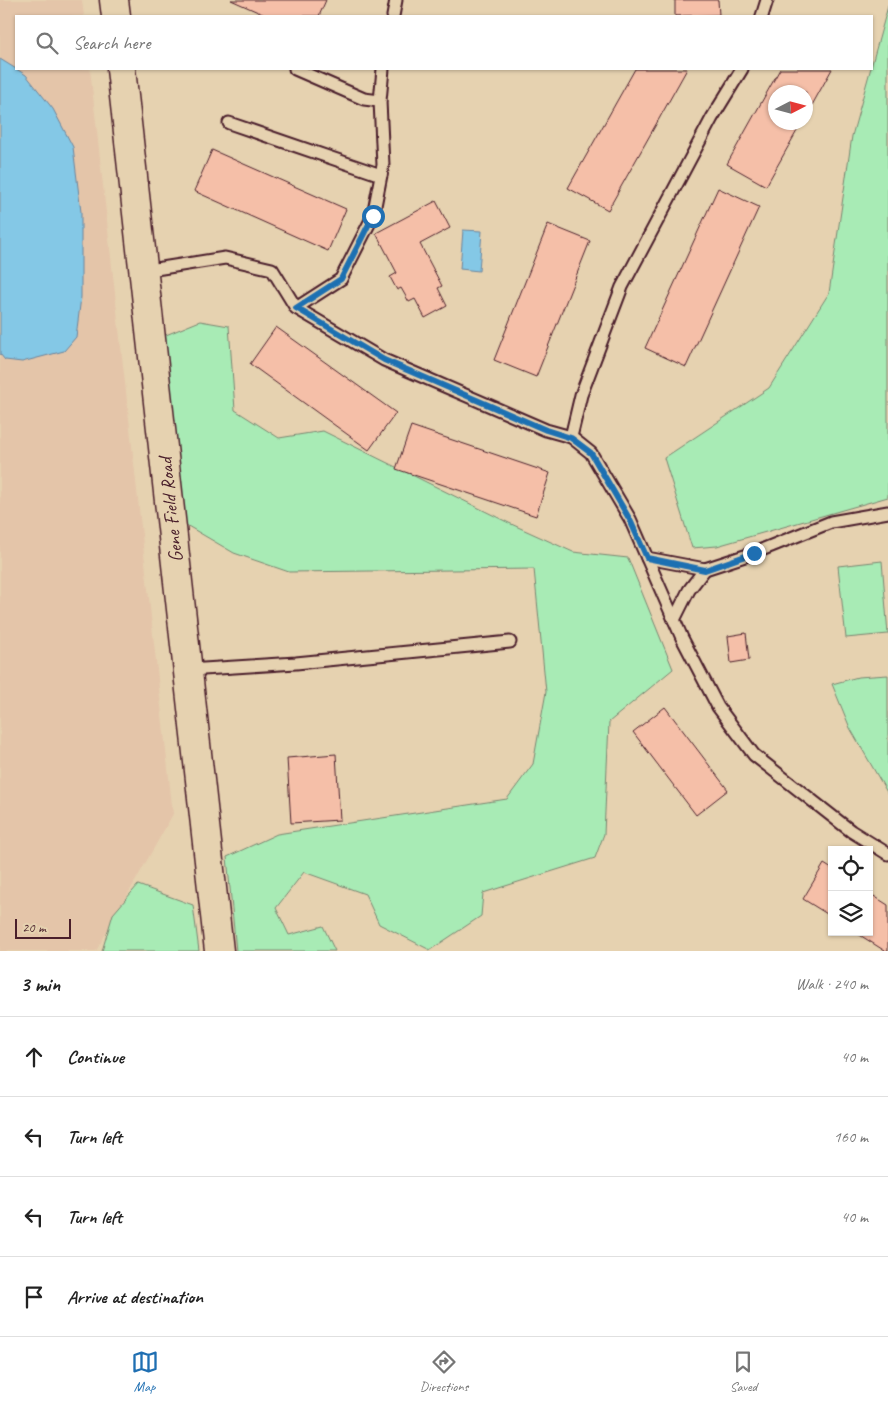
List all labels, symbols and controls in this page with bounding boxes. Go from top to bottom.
search box [15,15,873,70]
icon: search [33,29,61,57]
text: Search here [73,31,150,55]
north arrow [768,85,813,130]
route start [362,205,385,228]
street label: Gene Field Road [152,453,188,564]
route end [743,542,766,565]
map controls [828,846,873,936]
button: locate [828,846,873,891]
button: layers [828,891,873,936]
scale bar [15,916,71,939]
text: 20 m [22,919,46,936]
text: 3 min [20,971,60,997]
text: Walk · 240 m [796,974,868,994]
icon: ahead [20,1043,48,1071]
text: Continue [67,1045,124,1069]
text: 40 m [841,1047,868,1067]
icon: left [20,1123,48,1151]
text: Turn left [67,1125,122,1149]
text: 160 m [834,1127,868,1147]
icon: left [20,1203,48,1231]
text: Turn left [67,1205,122,1229]
text: 40 m [841,1207,868,1227]
icon: arrive [20,1283,48,1311]
text: Arrive at destination [67,1285,203,1309]
tab: Map [131,1348,159,1395]
tab: Directions [420,1348,468,1395]
tab: Saved [729,1348,757,1395]

